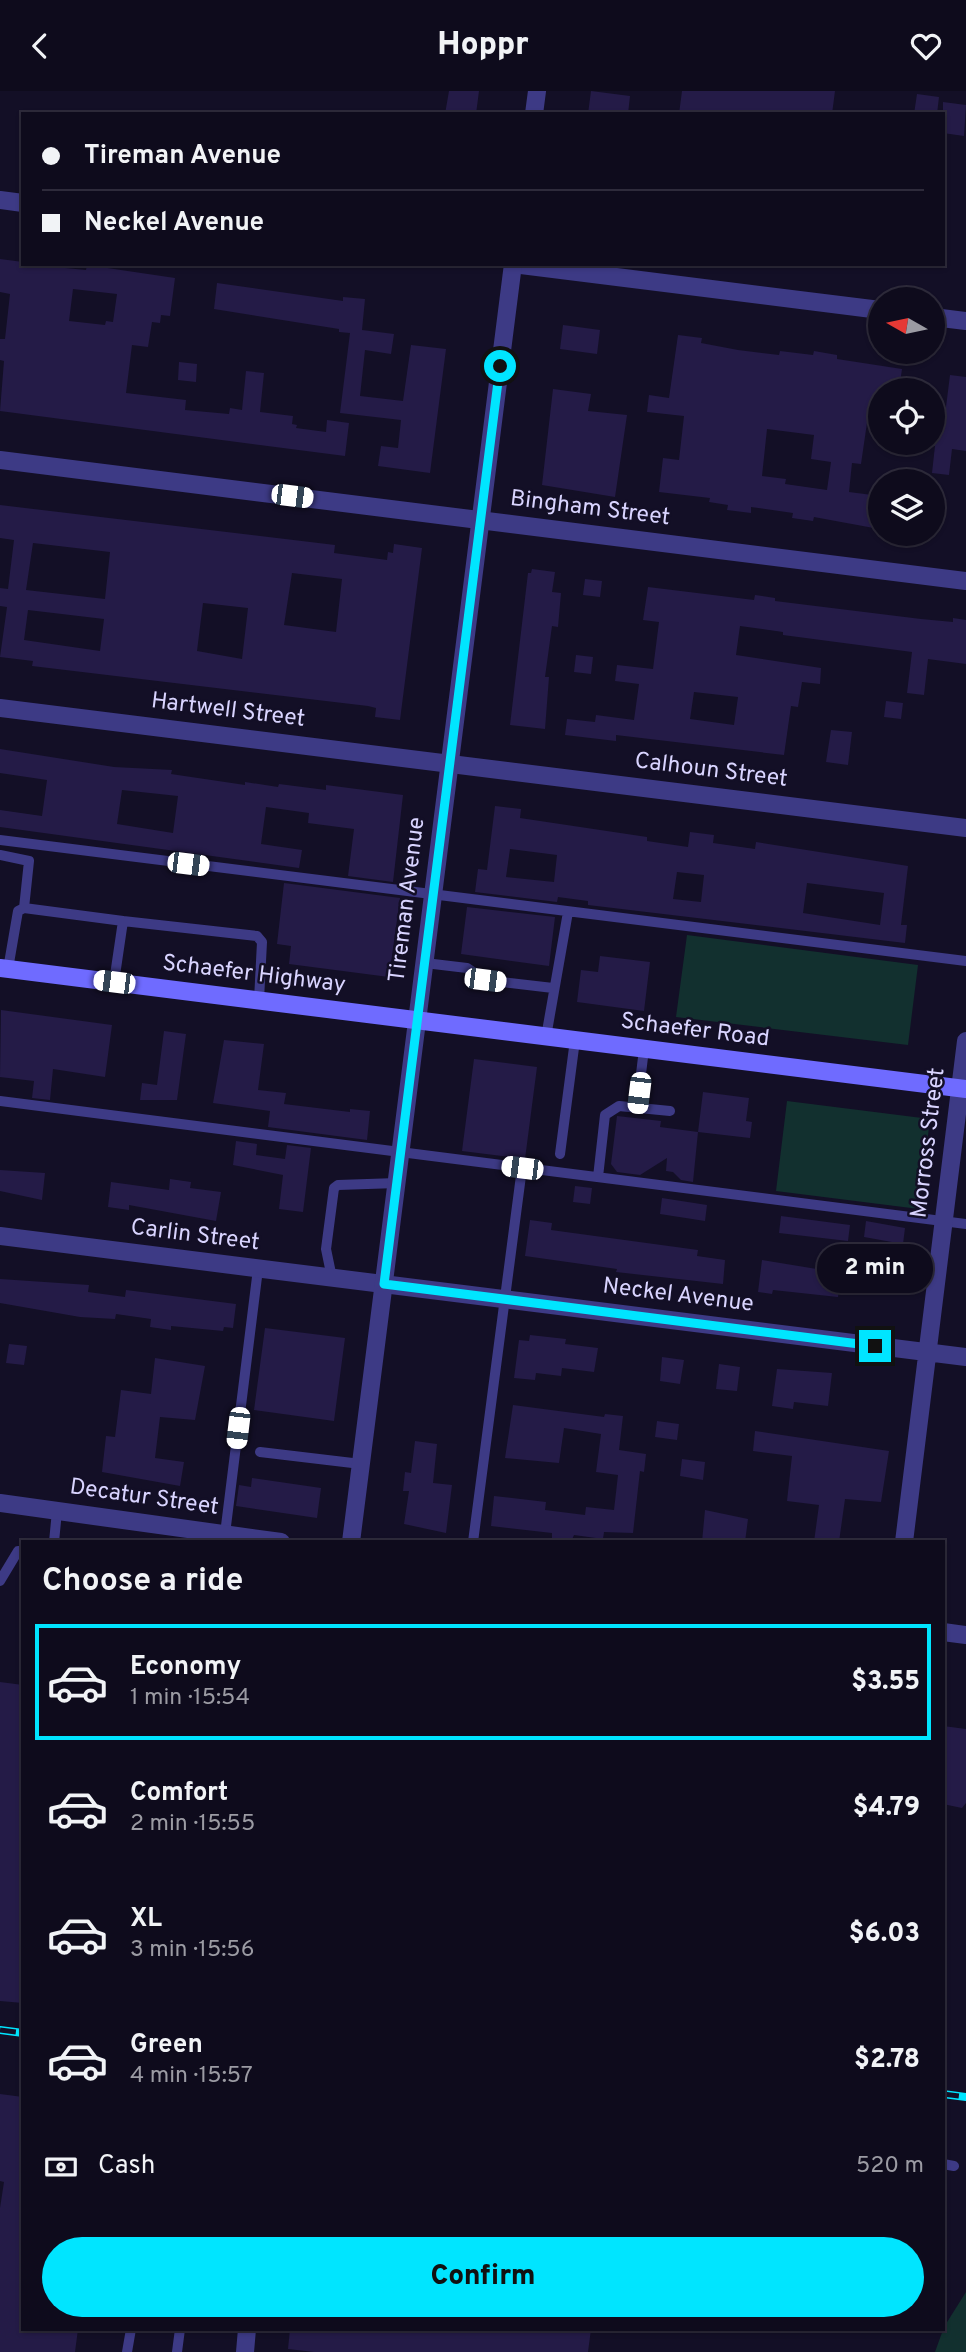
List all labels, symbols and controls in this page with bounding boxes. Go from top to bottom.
text: Hoppr [437,26,529,66]
icon: back [21,27,59,65]
icon: heart [907,27,945,65]
text: Tireman Avenue [84,140,281,173]
text: Neckel Avenue [84,207,264,240]
north arrow [868,287,945,364]
map controls [868,287,945,546]
route start [484,350,516,382]
button: locate [868,378,945,455]
button: layers [868,469,945,546]
car [270,483,315,509]
street label: Bingham Street [508,485,672,533]
street label: Hartwell Street [149,687,307,735]
street label: Calhoun Street [633,747,789,795]
street label: Tireman Avenue [383,816,433,984]
car [166,851,211,877]
street label: Schaefer Highway [161,949,347,1001]
car [463,967,508,993]
car [92,969,137,995]
street label: Schaefer Road [619,1007,771,1055]
street label: Morross Street [905,1066,953,1220]
car [627,1071,652,1115]
car [500,1155,545,1181]
street label: Carlin Street [129,1214,261,1258]
callout: 2 min [817,1245,933,1293]
text: 2 min [845,1254,905,1283]
street label: Neckel Avenue [601,1272,755,1320]
route end [859,1330,891,1362]
car [226,1406,251,1450]
street label: Decatur Street [68,1473,220,1523]
text: Choose a ride [42,1562,243,1602]
icon: car [46,1651,109,1714]
text: Economy [130,1651,241,1684]
text: $3.55 [851,1666,920,1699]
text: 1 min · 15:54 [130,1684,250,1713]
icon: car [46,1777,109,1840]
text: Comfort [130,1777,228,1810]
text: $4.79 [853,1792,920,1825]
text: 2 min · 15:55 [130,1810,255,1839]
icon: car [46,1903,109,1966]
text: XL [130,1903,162,1936]
text: $6.03 [849,1918,920,1951]
text: 3 min · 15:56 [130,1936,254,1965]
icon: car [46,2029,109,2092]
text: Green [130,2029,203,2062]
text: $2.78 [854,2044,920,2077]
text: 4 min · 15:57 [130,2062,253,2091]
icon: cash [42,2148,80,2186]
text: Cash [98,2150,155,2183]
text: 520 m [856,2152,924,2181]
button: Confirm [42,2237,924,2317]

